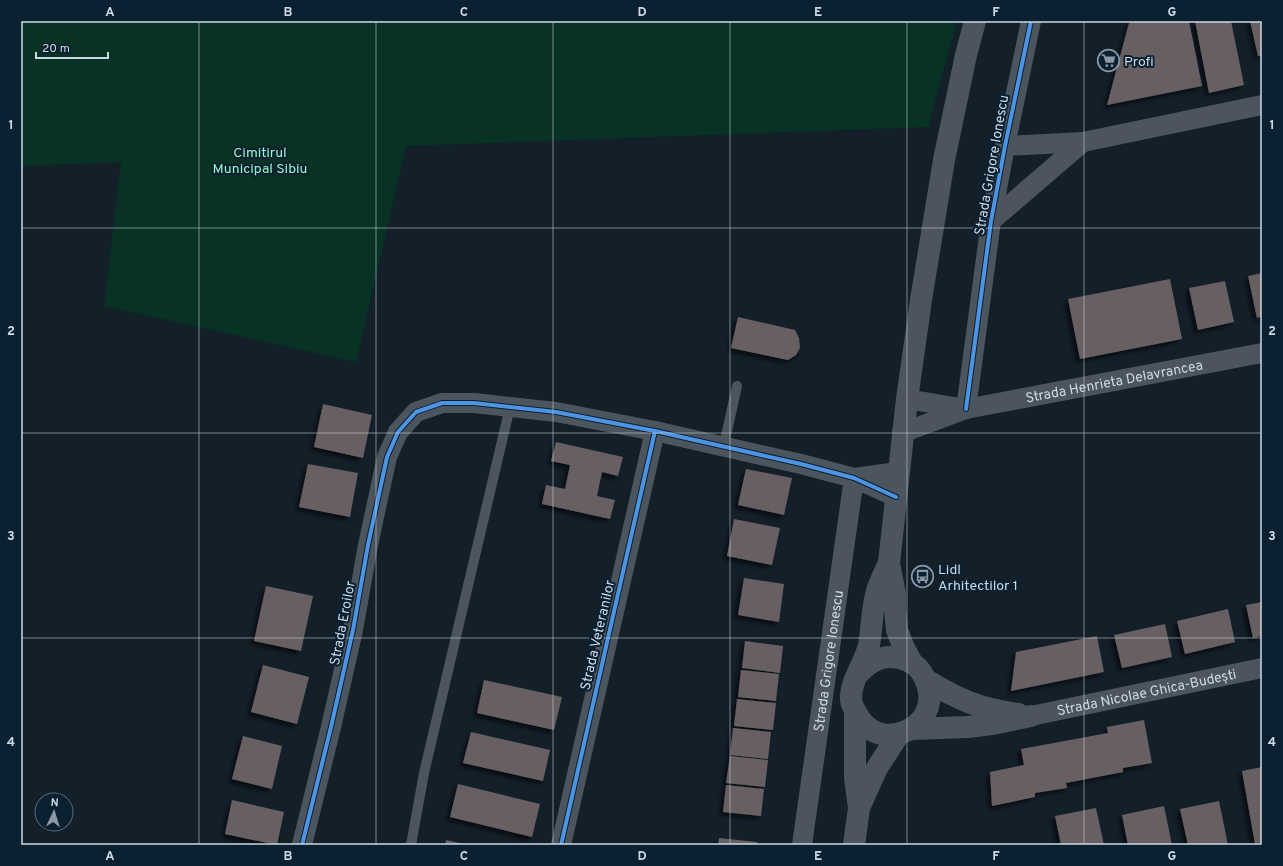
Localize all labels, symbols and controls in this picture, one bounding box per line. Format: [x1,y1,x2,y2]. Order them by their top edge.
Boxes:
text: A [105,5,115,21]
text: B [284,5,293,21]
text: C [460,5,468,21]
text: D [637,5,647,21]
text: E [814,5,822,21]
text: F [992,5,1000,21]
text: G [1168,5,1177,21]
scale bar [36,34,108,60]
text: 20 m [42,41,70,57]
supermarket icon: Profi [1096,48,1122,74]
place label: Profi [1124,54,1154,71]
street label: Strada Grigore Ionescu [972,94,1013,237]
text: 1 [8,118,14,134]
text: 1 [1269,118,1275,134]
park label: Cimitirul Municipal Sibiu [213,145,307,178]
text: 2 [7,324,15,340]
text: 2 [1268,324,1276,340]
street label: Strada Henrieta Delavrancea [1024,357,1204,408]
text: 3 [7,529,15,545]
text: 3 [1268,529,1276,545]
place label: Lidl Arhitectilor 1 [938,562,1018,595]
bus stop icon: Lidl Arhitectilor 1 [909,564,935,590]
street label: Strada Veteranilor [578,578,620,692]
street label: Strada Eroilor [327,579,360,667]
street label: Strada Grigore Ionescu [811,589,848,733]
street label: Strada Nicolae Ghica-Budești [1056,667,1238,720]
text: 4 [7,735,15,751]
text: 4 [1268,735,1276,751]
north arrow [34,792,74,832]
text: N [50,796,59,810]
text: A [105,849,115,865]
text: B [284,849,293,865]
text: C [460,849,468,865]
text: D [637,849,647,865]
text: E [814,849,822,865]
text: F [992,849,1000,865]
text: G [1168,849,1177,865]

